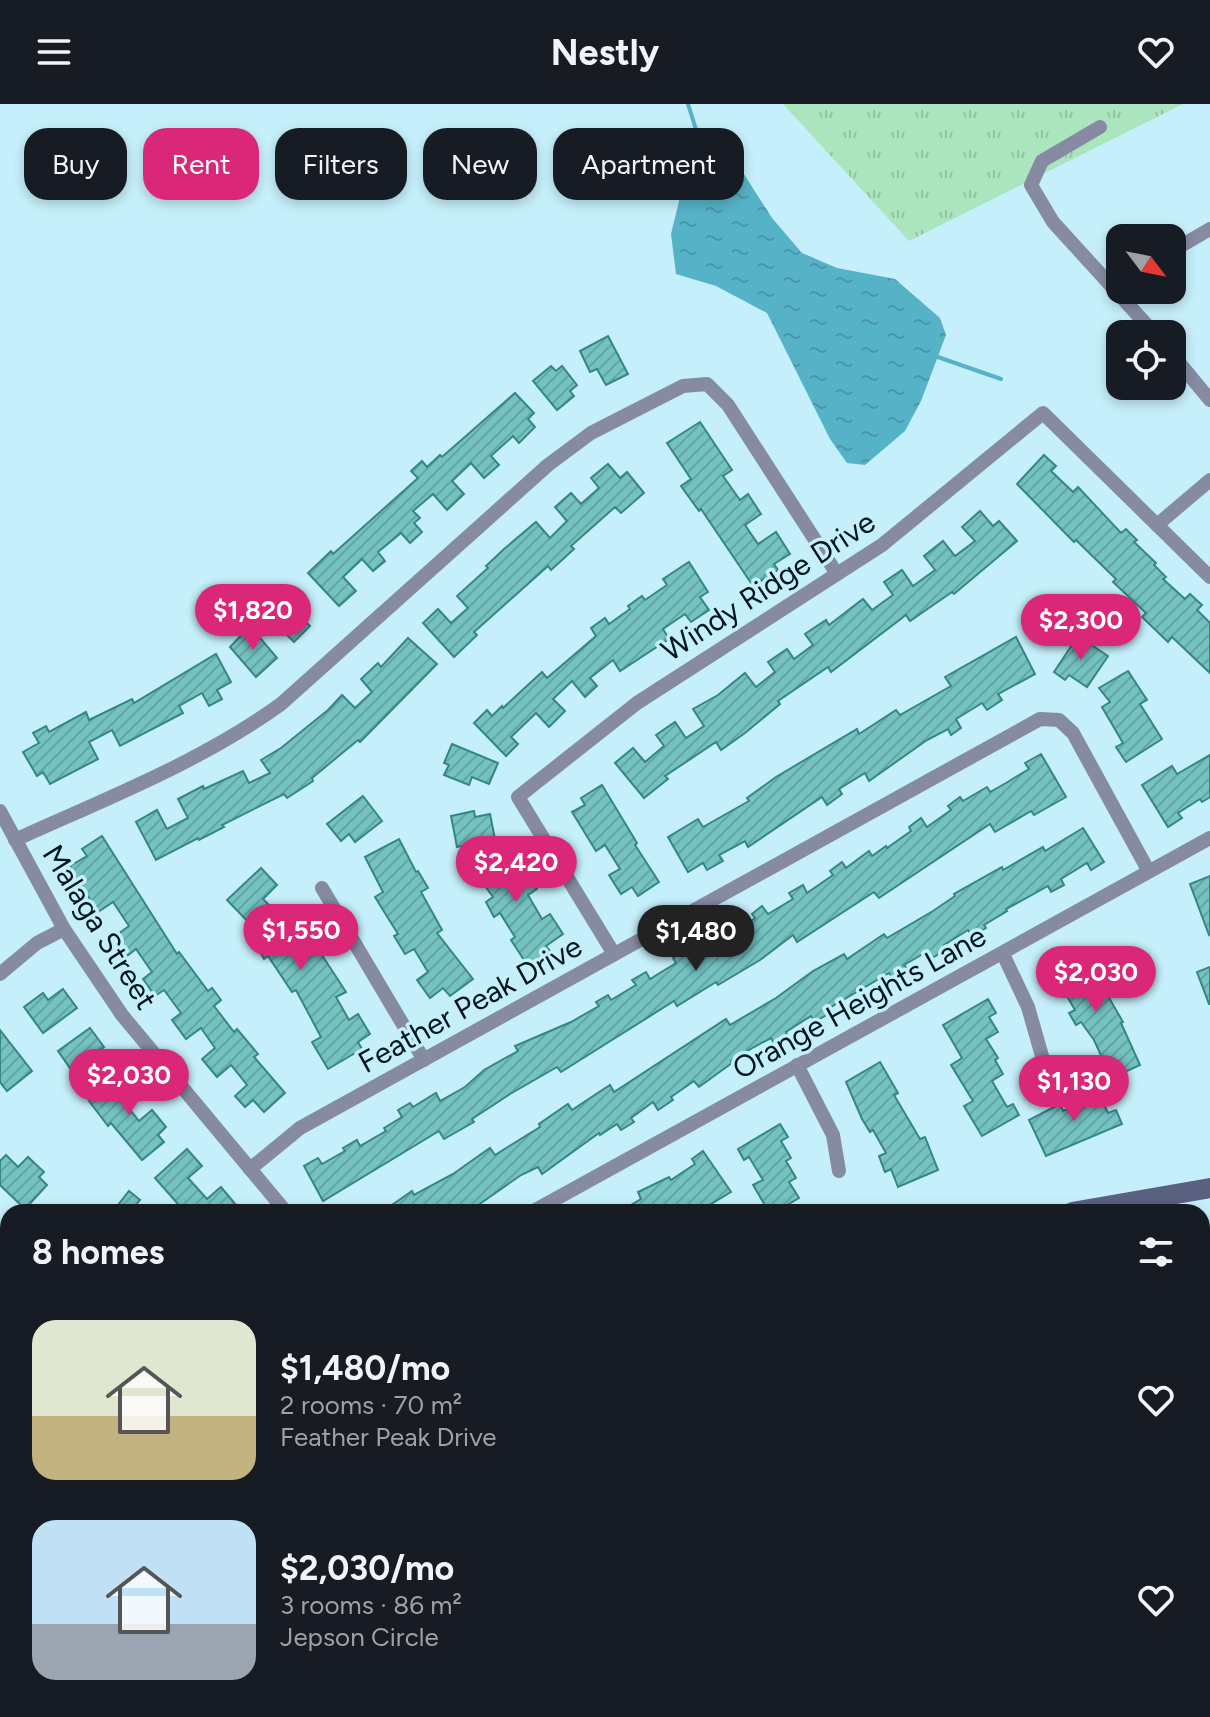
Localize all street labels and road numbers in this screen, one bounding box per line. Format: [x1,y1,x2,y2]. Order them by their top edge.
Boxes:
street label: Windy Ridge Drive [654,503,882,669]
street label: Malaga Street [35,838,165,1016]
street label: Orange Heights Lane [726,917,992,1087]
street label: Feather Peak Drive [352,927,588,1081]

